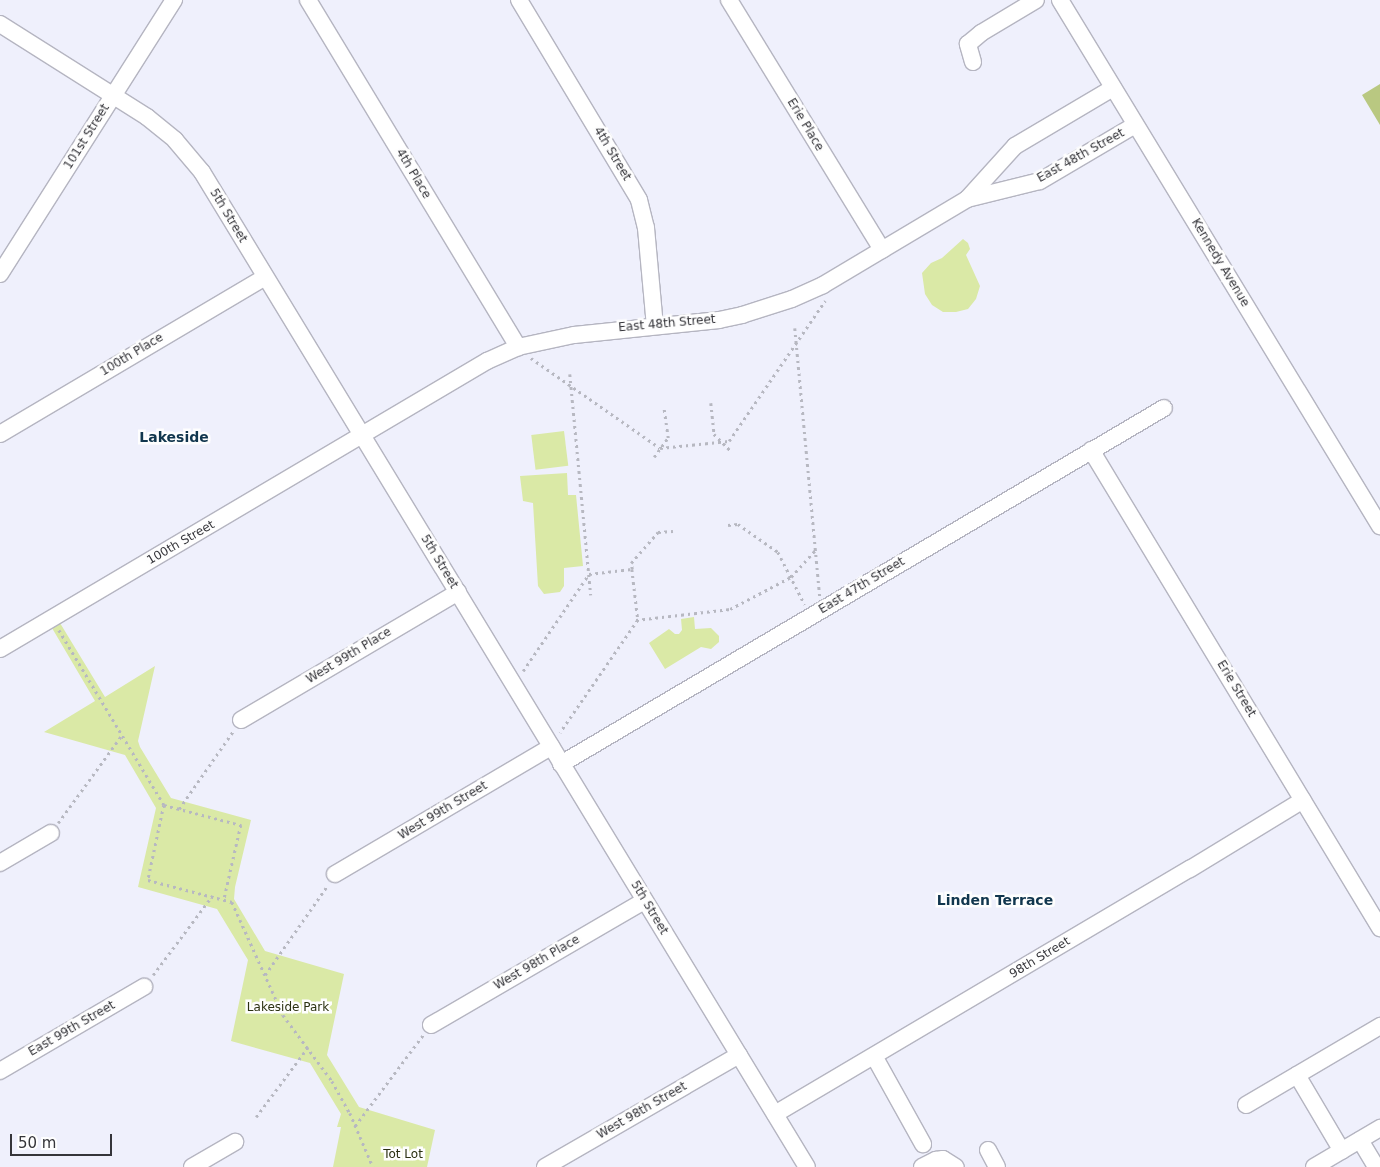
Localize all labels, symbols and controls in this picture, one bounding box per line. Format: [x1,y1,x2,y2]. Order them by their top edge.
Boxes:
street label: Erie Place [784,96,826,154]
street label: 101st Street [61,102,113,172]
street label: 4th Street [590,124,634,184]
street label: East 48th Street [1035,126,1127,186]
street label: 4th Place [392,146,434,202]
street label: 5th Street [206,186,250,246]
street label: Kennedy Avenue [1188,216,1252,310]
street label: East 48th Street [618,313,716,335]
street label: 100th Place [98,331,166,379]
district label: Lakeside [139,429,209,445]
street label: 100th Street [145,518,217,568]
street label: 5th Street [417,532,461,592]
street label: East 47th Street [816,555,908,617]
street label: West 99th Place [304,625,394,687]
street label: Erie Street [1213,658,1259,720]
street label: West 99th Street [396,779,490,843]
street label: 5th Street [627,878,671,938]
district label: Linden Terrace [937,892,1053,908]
street label: West 98th Place [492,933,582,993]
street label: 98th Street [1007,934,1073,982]
street label: East 99th Street [26,998,118,1060]
park label: Lakeside Park [247,1001,329,1015]
street label: West 98th Street [595,1079,689,1143]
scale bar [12,1124,115,1156]
text: 50 m [18,1134,56,1152]
park label: Tot Lot [383,1148,423,1162]

